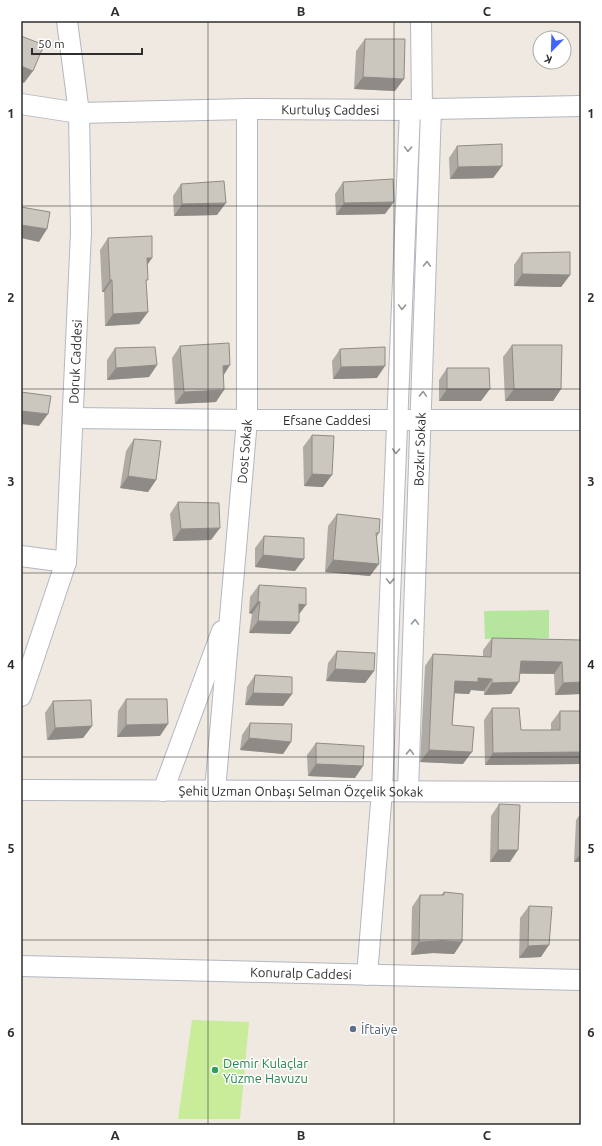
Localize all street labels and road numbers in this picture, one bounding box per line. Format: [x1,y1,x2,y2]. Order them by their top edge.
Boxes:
street label: Kurtuluş Caddesi [281,102,379,117]
street label: Doruk Caddesi [66,319,84,404]
street label: Bozkır Sokak [411,412,428,486]
street label: Efsane Caddesi [283,413,371,427]
street label: Dost Sokak [235,418,254,484]
street label: Şehit Uzman Onbaşı Selman Özçelik Sokak [179,783,424,798]
street label: Konuralp Caddesi [250,965,352,981]

